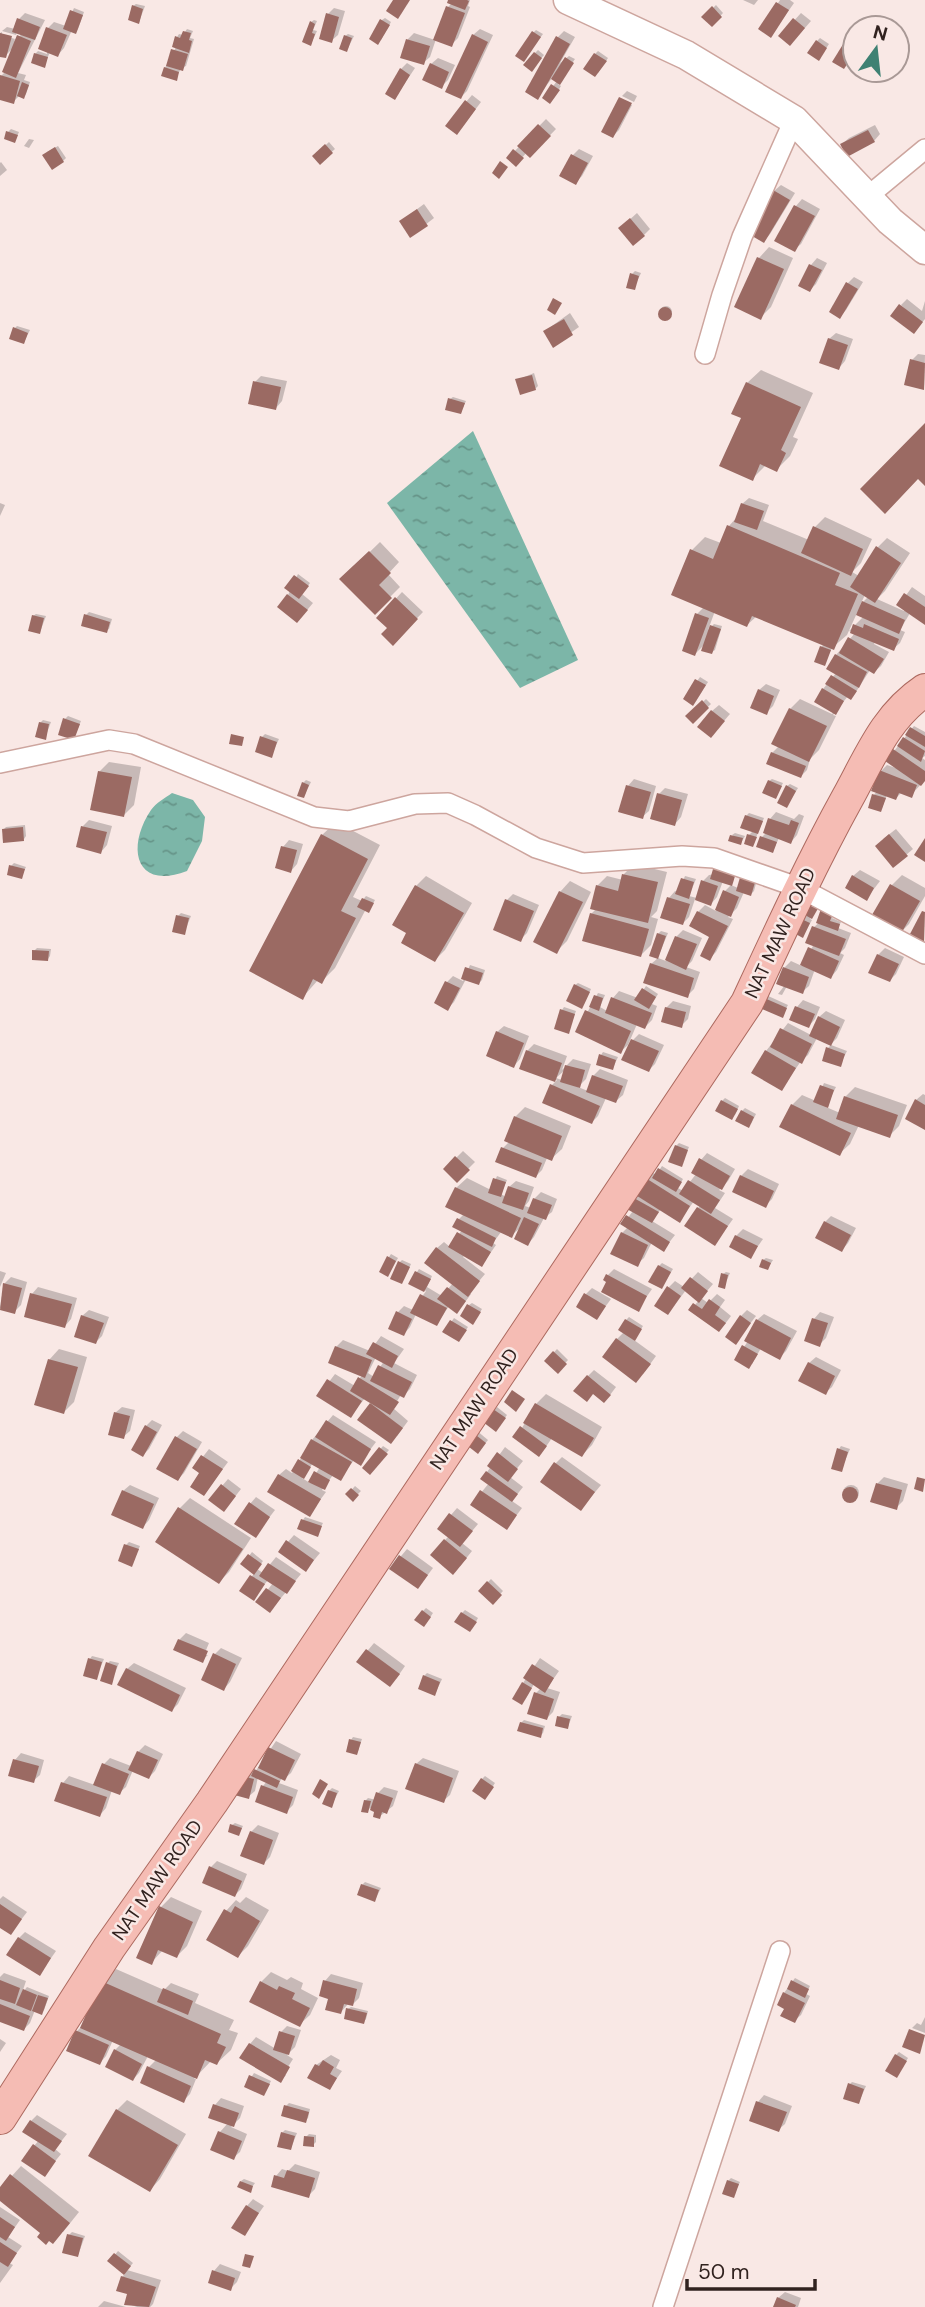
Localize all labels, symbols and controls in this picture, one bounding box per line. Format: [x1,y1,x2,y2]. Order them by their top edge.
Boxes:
north arrow [841,14,911,84]
text: N [870,19,890,47]
street label: NAT MAW ROAD [739,864,821,1002]
street label: NAT MAW ROAD [424,1343,524,1475]
street label: NAT MAW ROAD [106,1815,208,1945]
scale bar [687,2248,815,2292]
text: 50 m [698,2258,749,2286]

